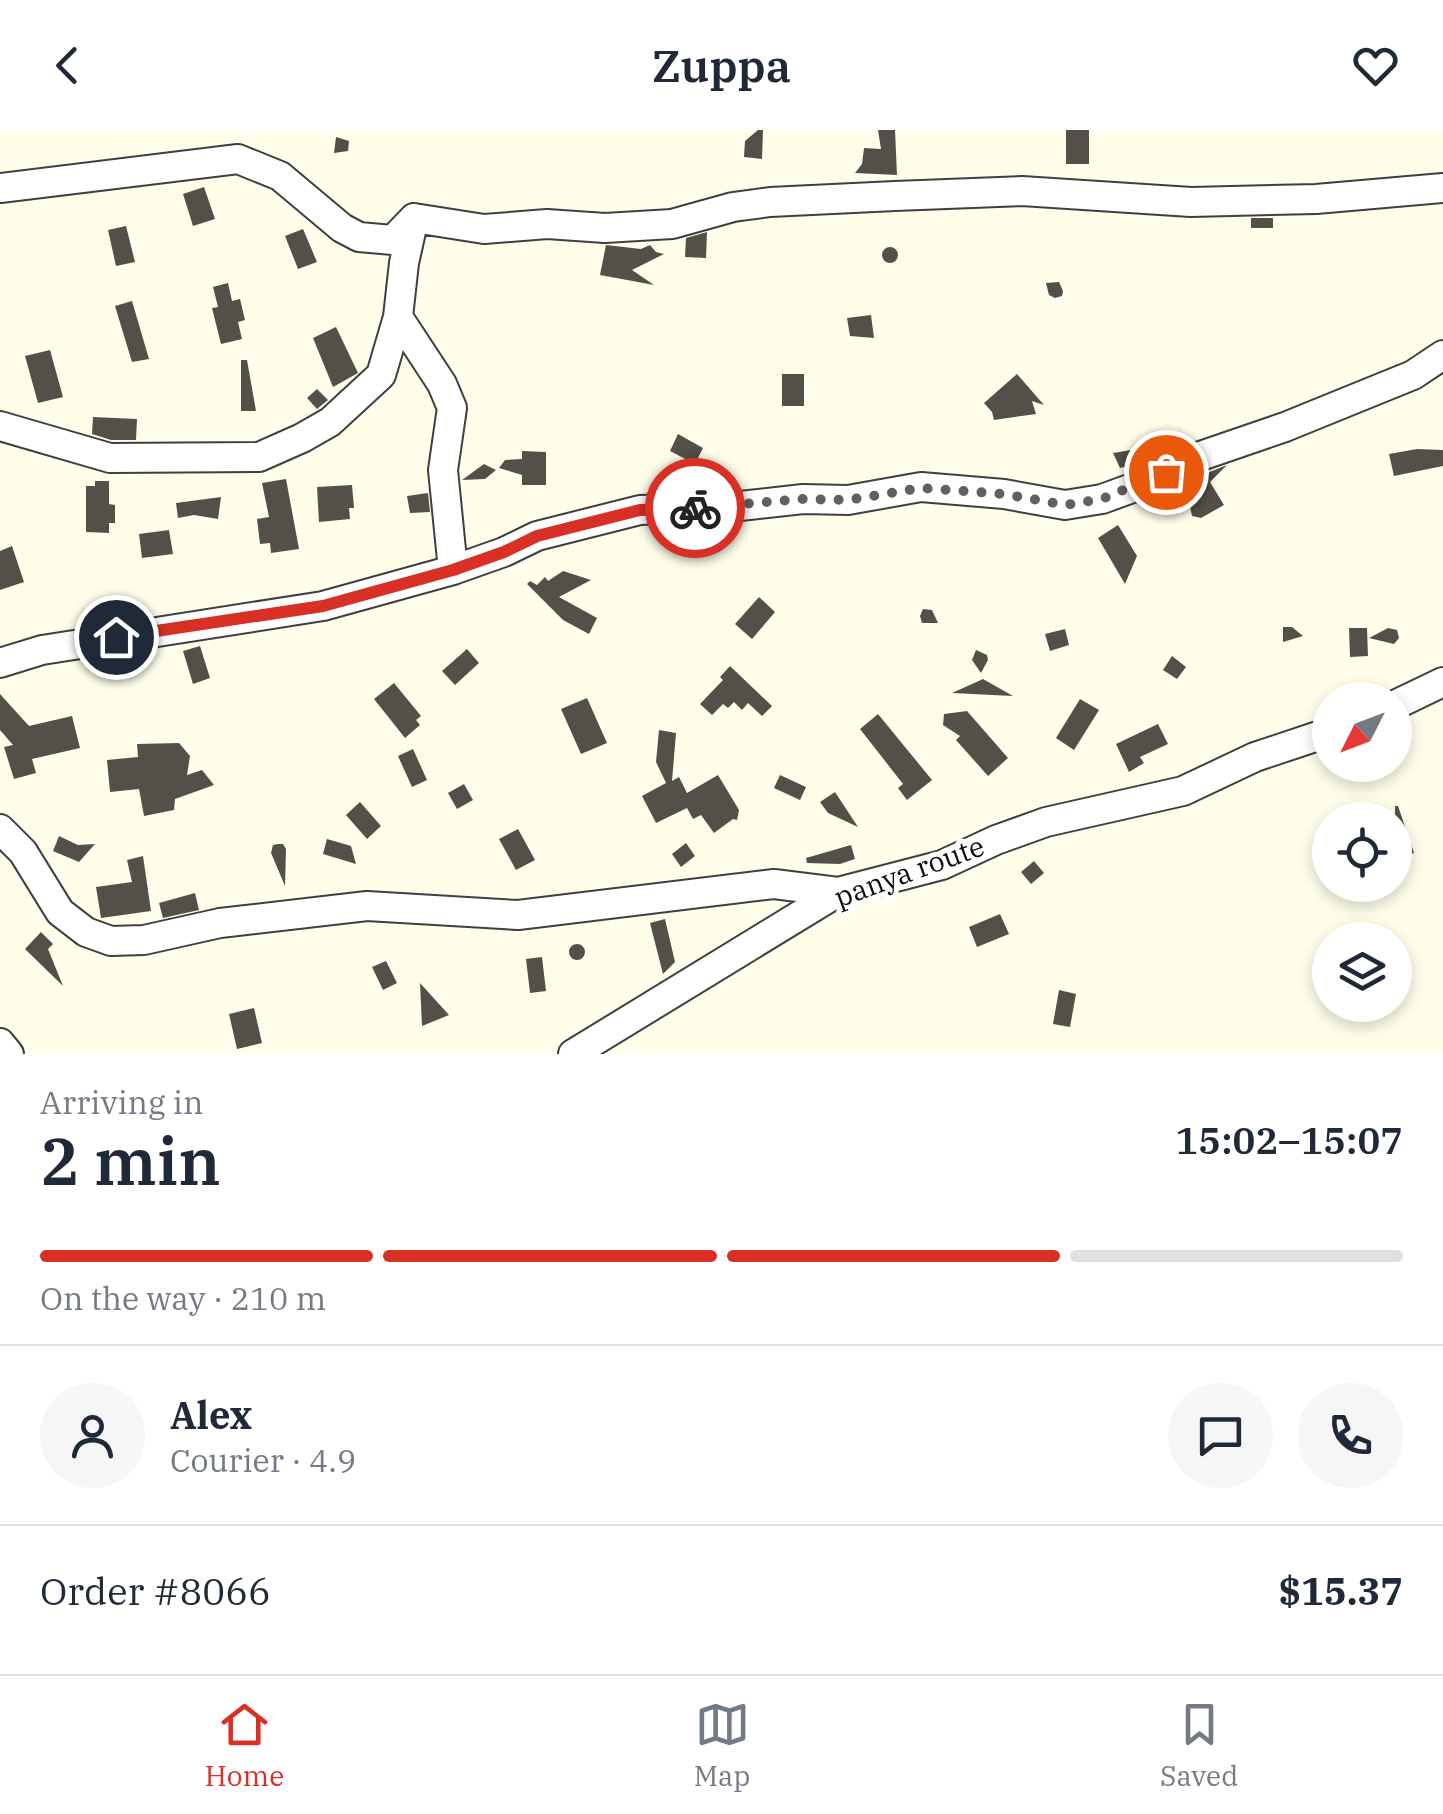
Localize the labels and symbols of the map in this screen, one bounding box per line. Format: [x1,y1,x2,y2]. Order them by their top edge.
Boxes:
pin [1124,430,1209,515]
courier [645,458,745,558]
pin [74,595,159,680]
north arrow [1312,682,1412,782]
street label: panya route [829,827,989,915]

